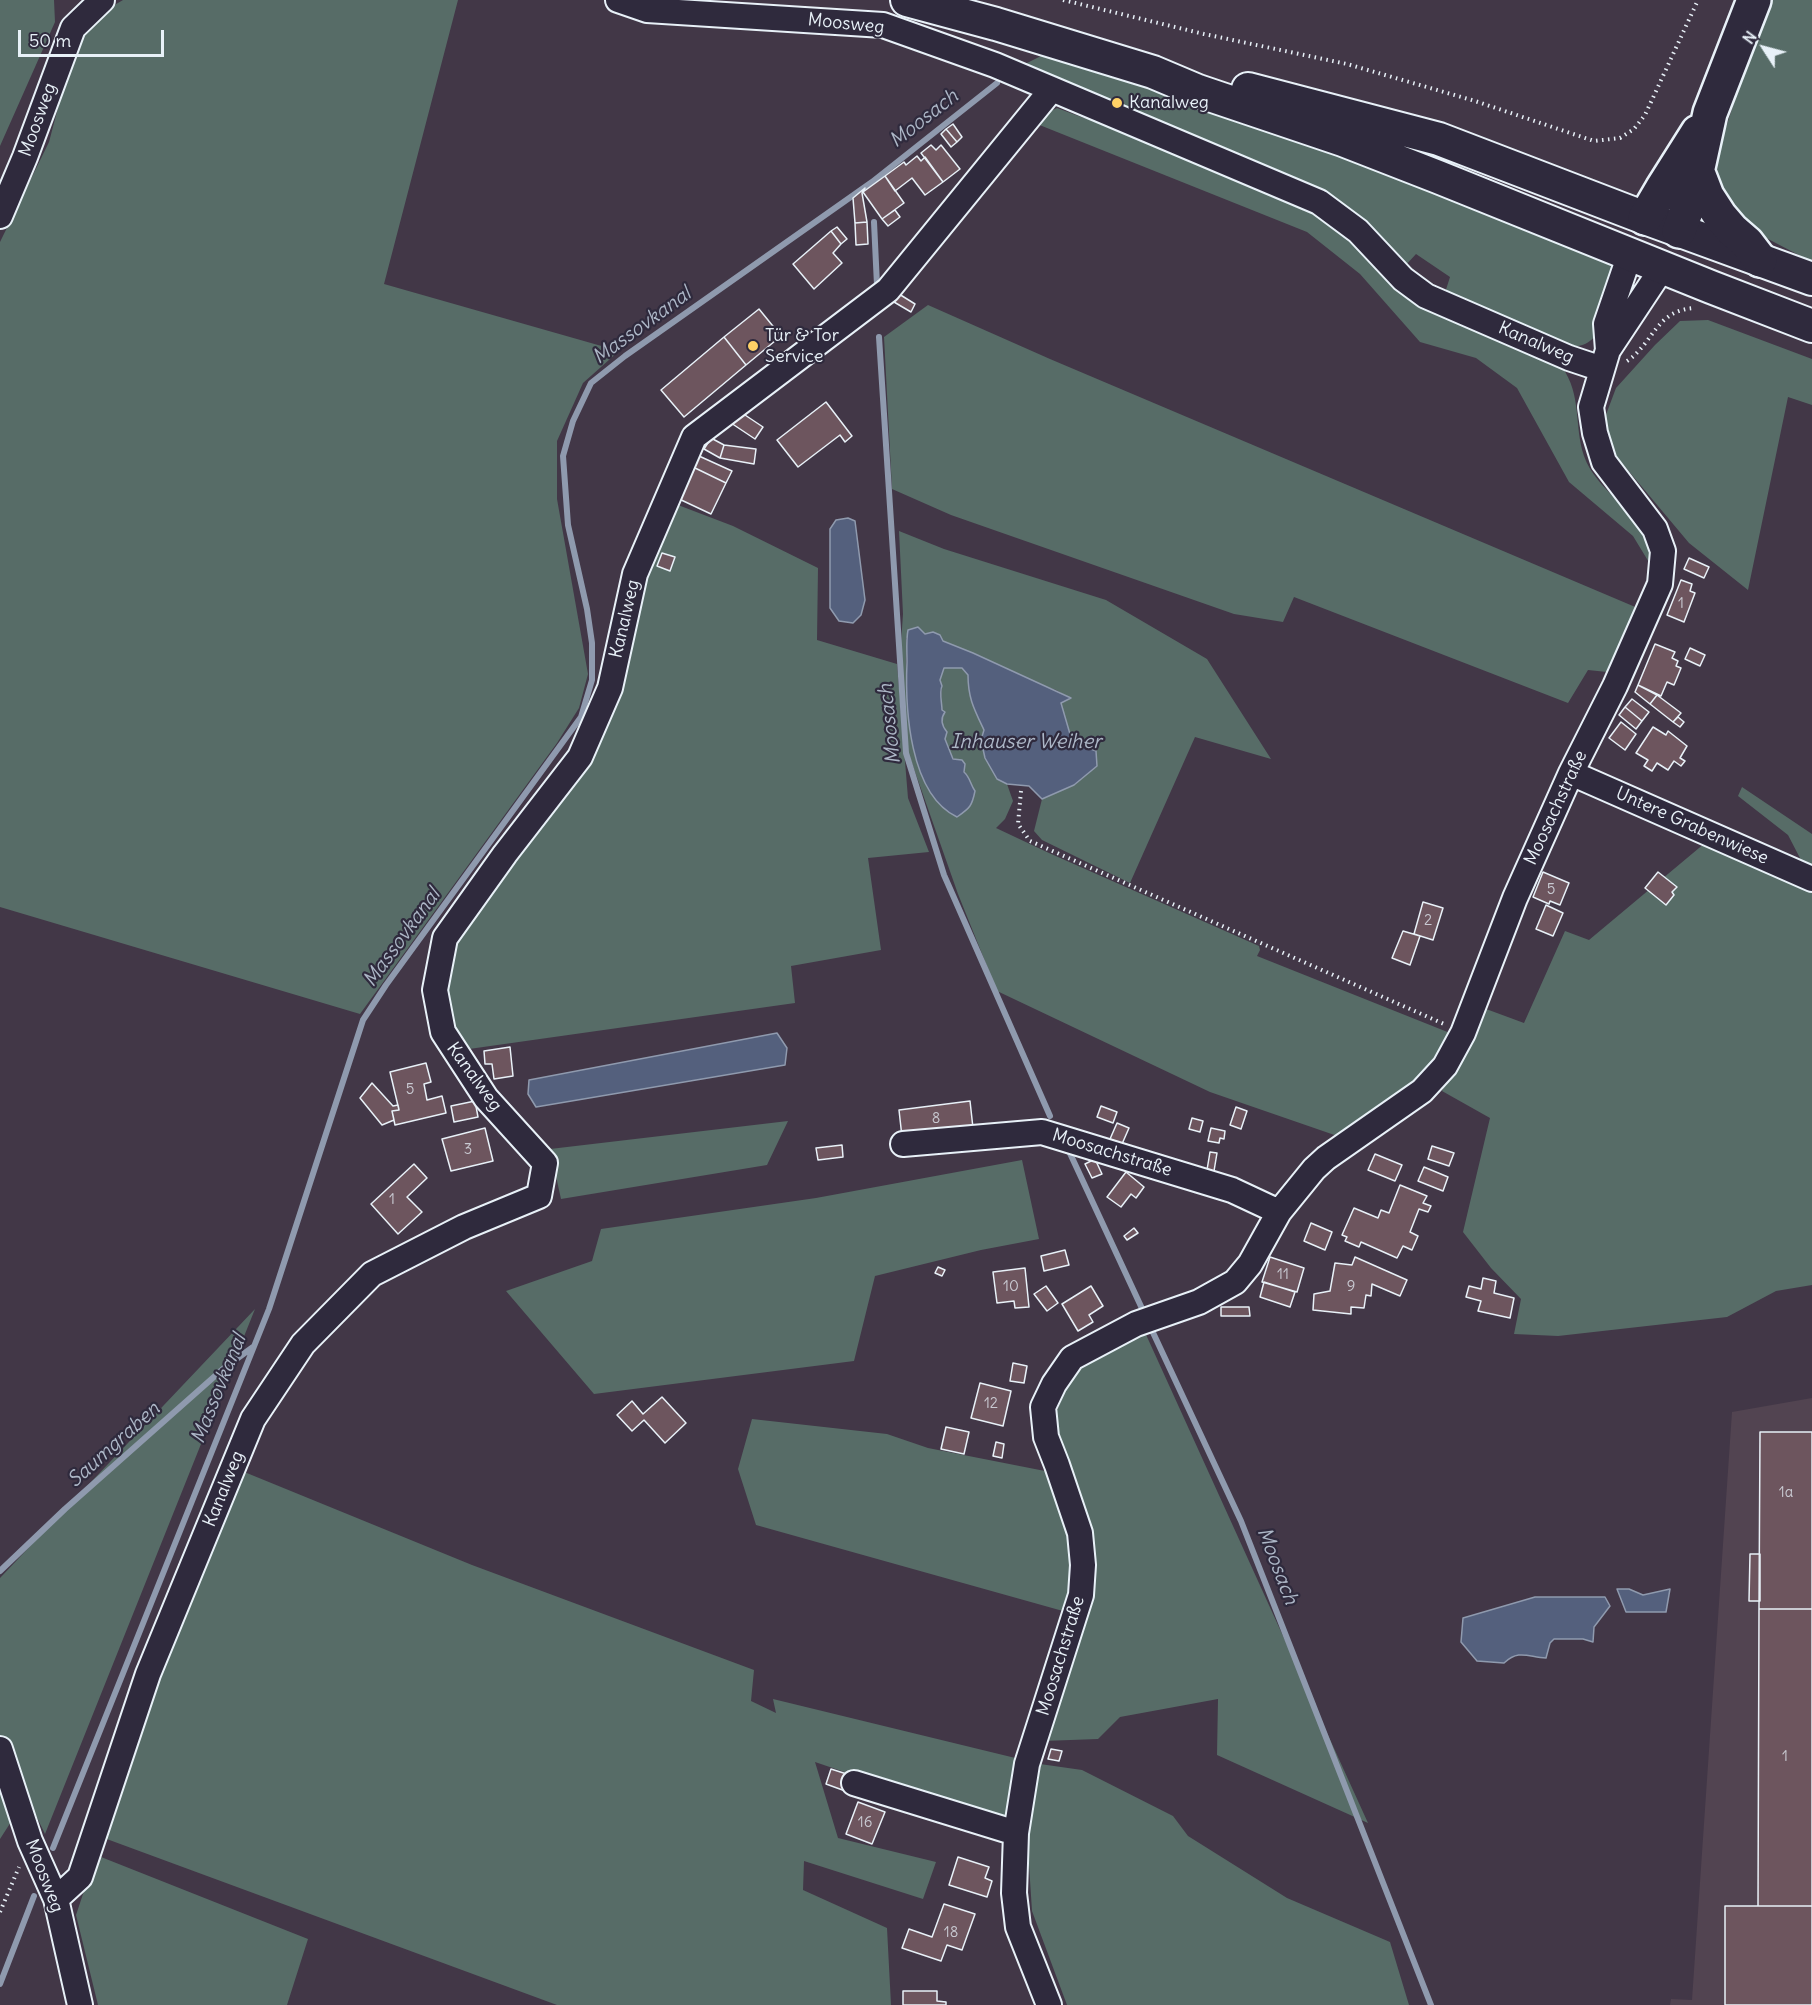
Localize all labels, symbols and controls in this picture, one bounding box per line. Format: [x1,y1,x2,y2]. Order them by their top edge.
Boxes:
street label: Moosweg [807,9,885,39]
scale bar [21,18,166,56]
north arrow [1734,18,1794,78]
text: N [1738,27,1761,48]
text: 50 m [29,29,71,52]
street label: Moosweg [15,80,61,160]
water label: Moosach [885,85,963,153]
place label: Kanalweg [1129,92,1209,114]
marker: Kanalweg [1110,96,1124,110]
water label: Massovkanal [588,282,696,370]
street label: Kanalweg [1495,317,1577,369]
place label: Tür & Tor Service [765,325,839,368]
marker: Tür & Tor Service [746,339,760,353]
street label: Kanalweg [605,578,645,660]
house number: 1 [1678,595,1684,613]
water label: Moosach [874,683,906,765]
water label: Inhauser Weiher [951,730,1101,754]
street label: Moosachstraße [1520,747,1592,869]
street label: Untere Grabenwiese [1612,783,1772,869]
house number: 5 [1547,881,1555,899]
water label: Massovkanal [358,884,446,992]
house number: 2 [1424,912,1432,930]
street label: Kanalweg [442,1038,506,1116]
house number: 5 [406,1081,414,1099]
house number: 8 [932,1110,940,1128]
street label: Moosachstraße [1050,1125,1174,1181]
house number: 3 [464,1141,472,1159]
house number: 1 [389,1191,395,1209]
house number: 11 [1277,1266,1289,1284]
house number: 10 [1003,1278,1019,1296]
house number: 9 [1347,1278,1355,1296]
water label: Massovkanal [186,1331,252,1447]
house number: 12 [984,1395,998,1413]
water label: Saumgraben [63,1397,165,1493]
street label: Kanalweg [199,1448,249,1530]
house number: 1a [1779,1484,1793,1502]
water label: Moosach [1251,1524,1303,1608]
street label: Moosachstraße [1033,1594,1089,1718]
house number: 1 [1782,1748,1788,1766]
house number: 16 [858,1814,872,1832]
street label: Moosweg [20,1836,68,1916]
house number: 18 [944,1924,958,1942]

